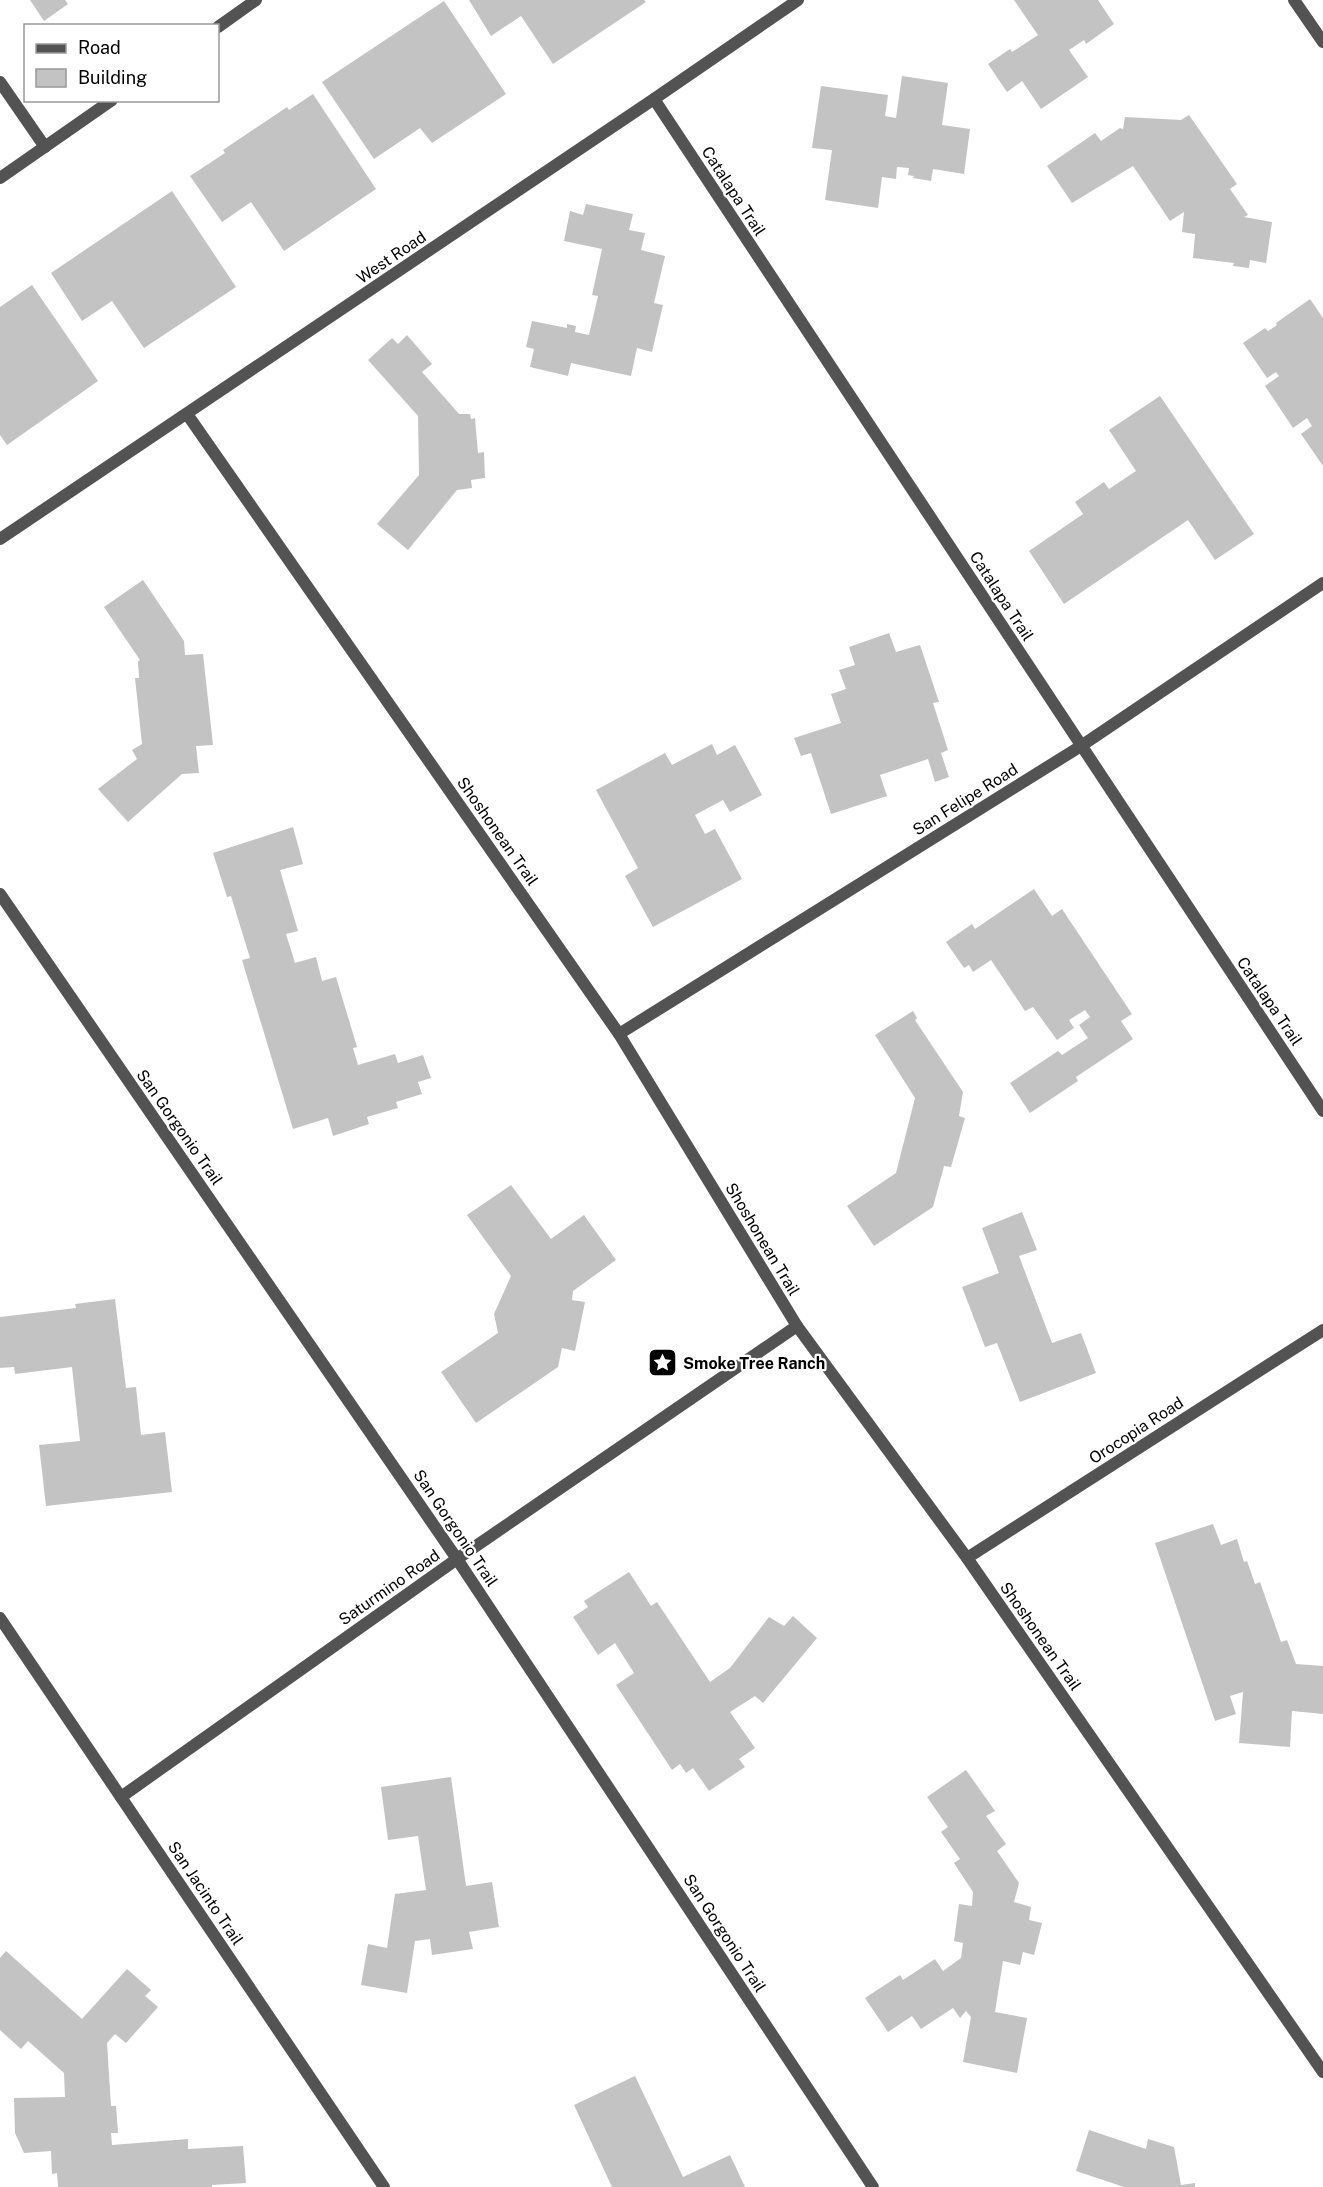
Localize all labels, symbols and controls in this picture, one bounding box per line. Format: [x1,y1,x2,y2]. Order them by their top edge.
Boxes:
legend [24,24,219,102]
text: Road [78,37,121,58]
text: Building [78,67,147,88]
street label: Catalapa Trail [698,143,770,240]
street label: West Road [353,227,430,288]
street label: Catalapa Trail [966,548,1038,645]
street label: San Felipe Road [909,760,1021,839]
street label: Shoshonean Trail [453,773,542,889]
street label: Catalapa Trail [1233,953,1306,1049]
street label: San Gorgonio Trail [133,1066,227,1189]
street label: Shoshonean Trail [721,1179,804,1299]
place icon: Smoke Tree Ranch [646,1347,678,1379]
place label: Smoke Tree Ranch [683,1354,825,1373]
street label: Orocopia Road [1086,1393,1187,1468]
street label: San Gorgonio Trail [409,1466,502,1590]
street label: Saturmino Road [335,1546,443,1629]
street label: Shoshonean Trail [996,1578,1085,1694]
street label: San Jacinto Trail [164,1838,247,1949]
street label: San Gorgonio Trail [679,1871,770,1996]

